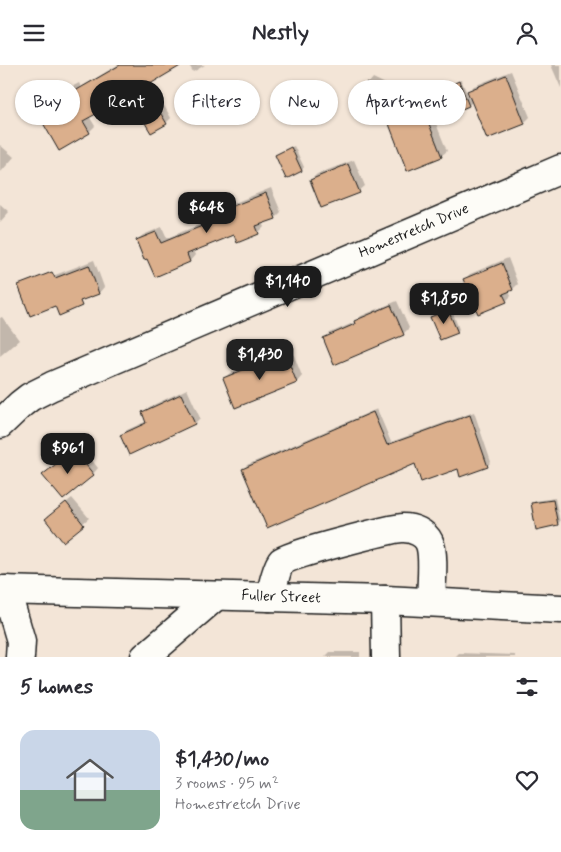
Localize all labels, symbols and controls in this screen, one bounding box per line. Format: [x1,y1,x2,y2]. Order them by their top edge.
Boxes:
icon: menu [20,19,48,47]
text: Nestly [252,19,309,47]
icon: person [513,19,541,47]
chip: Buy [15,80,80,125]
chip: Rent [90,80,164,125]
chip: Filters [174,80,260,125]
chip: New [270,80,338,125]
chip: Apartment [348,80,466,125]
pin: $648 [177,191,237,234]
text: $648 [189,197,225,218]
street label: Homestretch Drive [356,199,472,263]
pin: $1,140 [247,265,329,308]
text: $1,140 [265,271,311,292]
pin: $1,850 [403,283,485,325]
text: $1,850 [421,288,467,309]
pin: $1,430 [219,339,301,381]
text: $1,430 [237,344,283,365]
pin: $961 [38,433,98,475]
text: $961 [52,438,84,459]
street label: Fuller Street [241,586,321,608]
text: 5 homes [20,673,93,701]
icon: filters [513,673,541,701]
text: $1,430/mo [175,745,269,773]
icon: home [60,750,120,810]
icon: heart [513,766,541,794]
text: 3 rooms · 95 m² [175,773,279,794]
text: Homestretch Drive [175,794,301,815]

